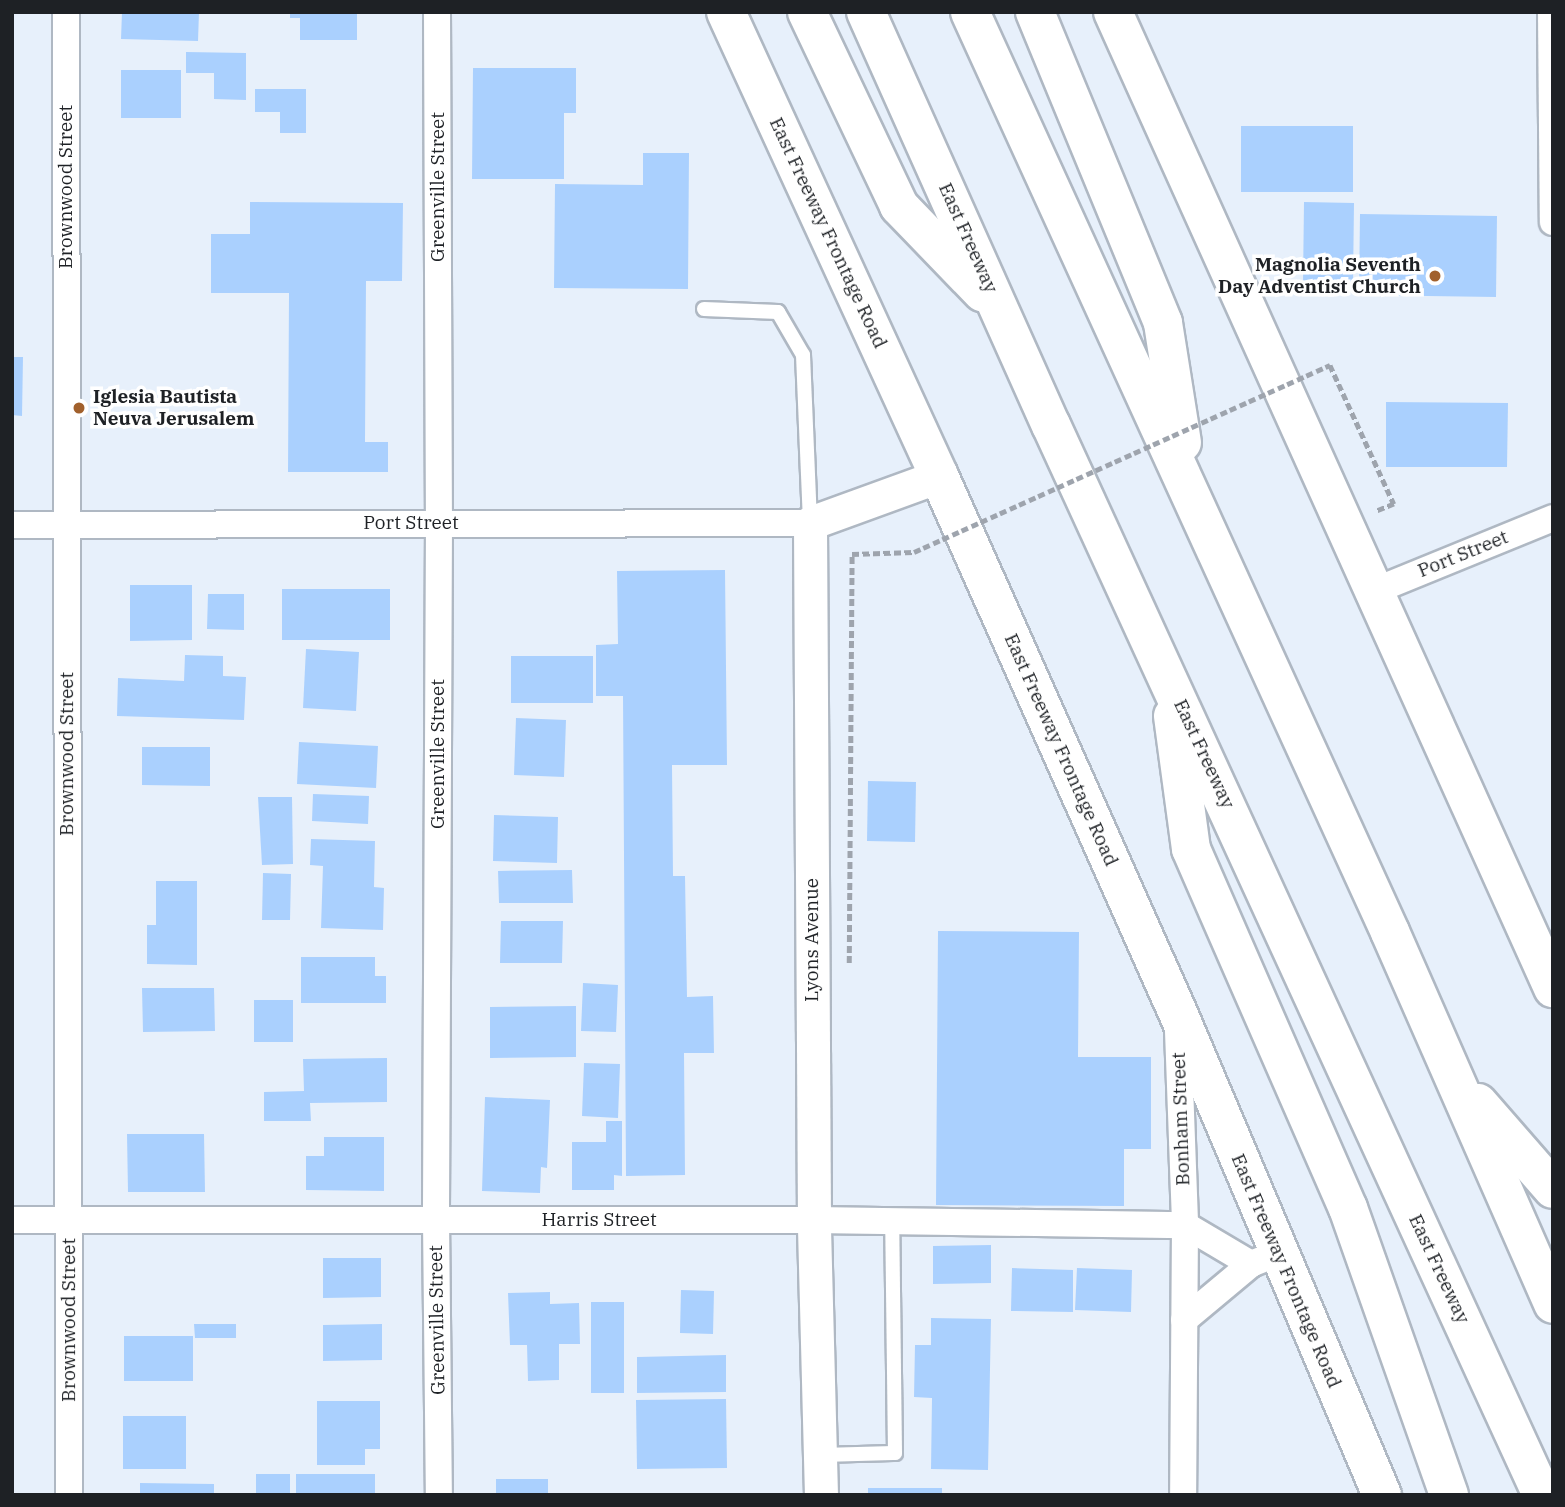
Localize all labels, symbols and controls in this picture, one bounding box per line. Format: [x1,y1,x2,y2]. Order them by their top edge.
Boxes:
street label: Brownwood Street [55,105,77,269]
street label: Greenville Street [427,112,449,262]
street label: East Freeway Frontage Road [764,114,892,352]
street label: East Freeway [934,179,1002,297]
place label: Magnolia Seventh Day Adventist Church [1218,254,1421,298]
marker: Magnolia Seventh Day Adventist Church [1427,268,1443,284]
place label: Iglesia Bautista Neuva Jerusalem [93,386,254,430]
marker: Iglesia Bautista Neuva Jerusalem [71,400,87,416]
street label: Port Street [363,512,459,534]
street label: Port Street [1415,526,1511,582]
street label: East Freeway Frontage Road [999,630,1123,870]
street label: Brownwood Street [56,672,78,836]
street label: Greenville Street [427,679,449,829]
street label: East Freeway [1169,696,1239,812]
street label: Lyons Avenue [801,878,823,1002]
street label: Bonham Street [1167,1052,1195,1186]
street label: East Freeway Frontage Road [1226,1150,1346,1392]
street label: Harris Street [541,1209,657,1231]
street label: East Freeway [1404,1211,1474,1327]
street label: Brownwood Street [58,1238,80,1402]
street label: Greenville Street [424,1245,450,1395]

